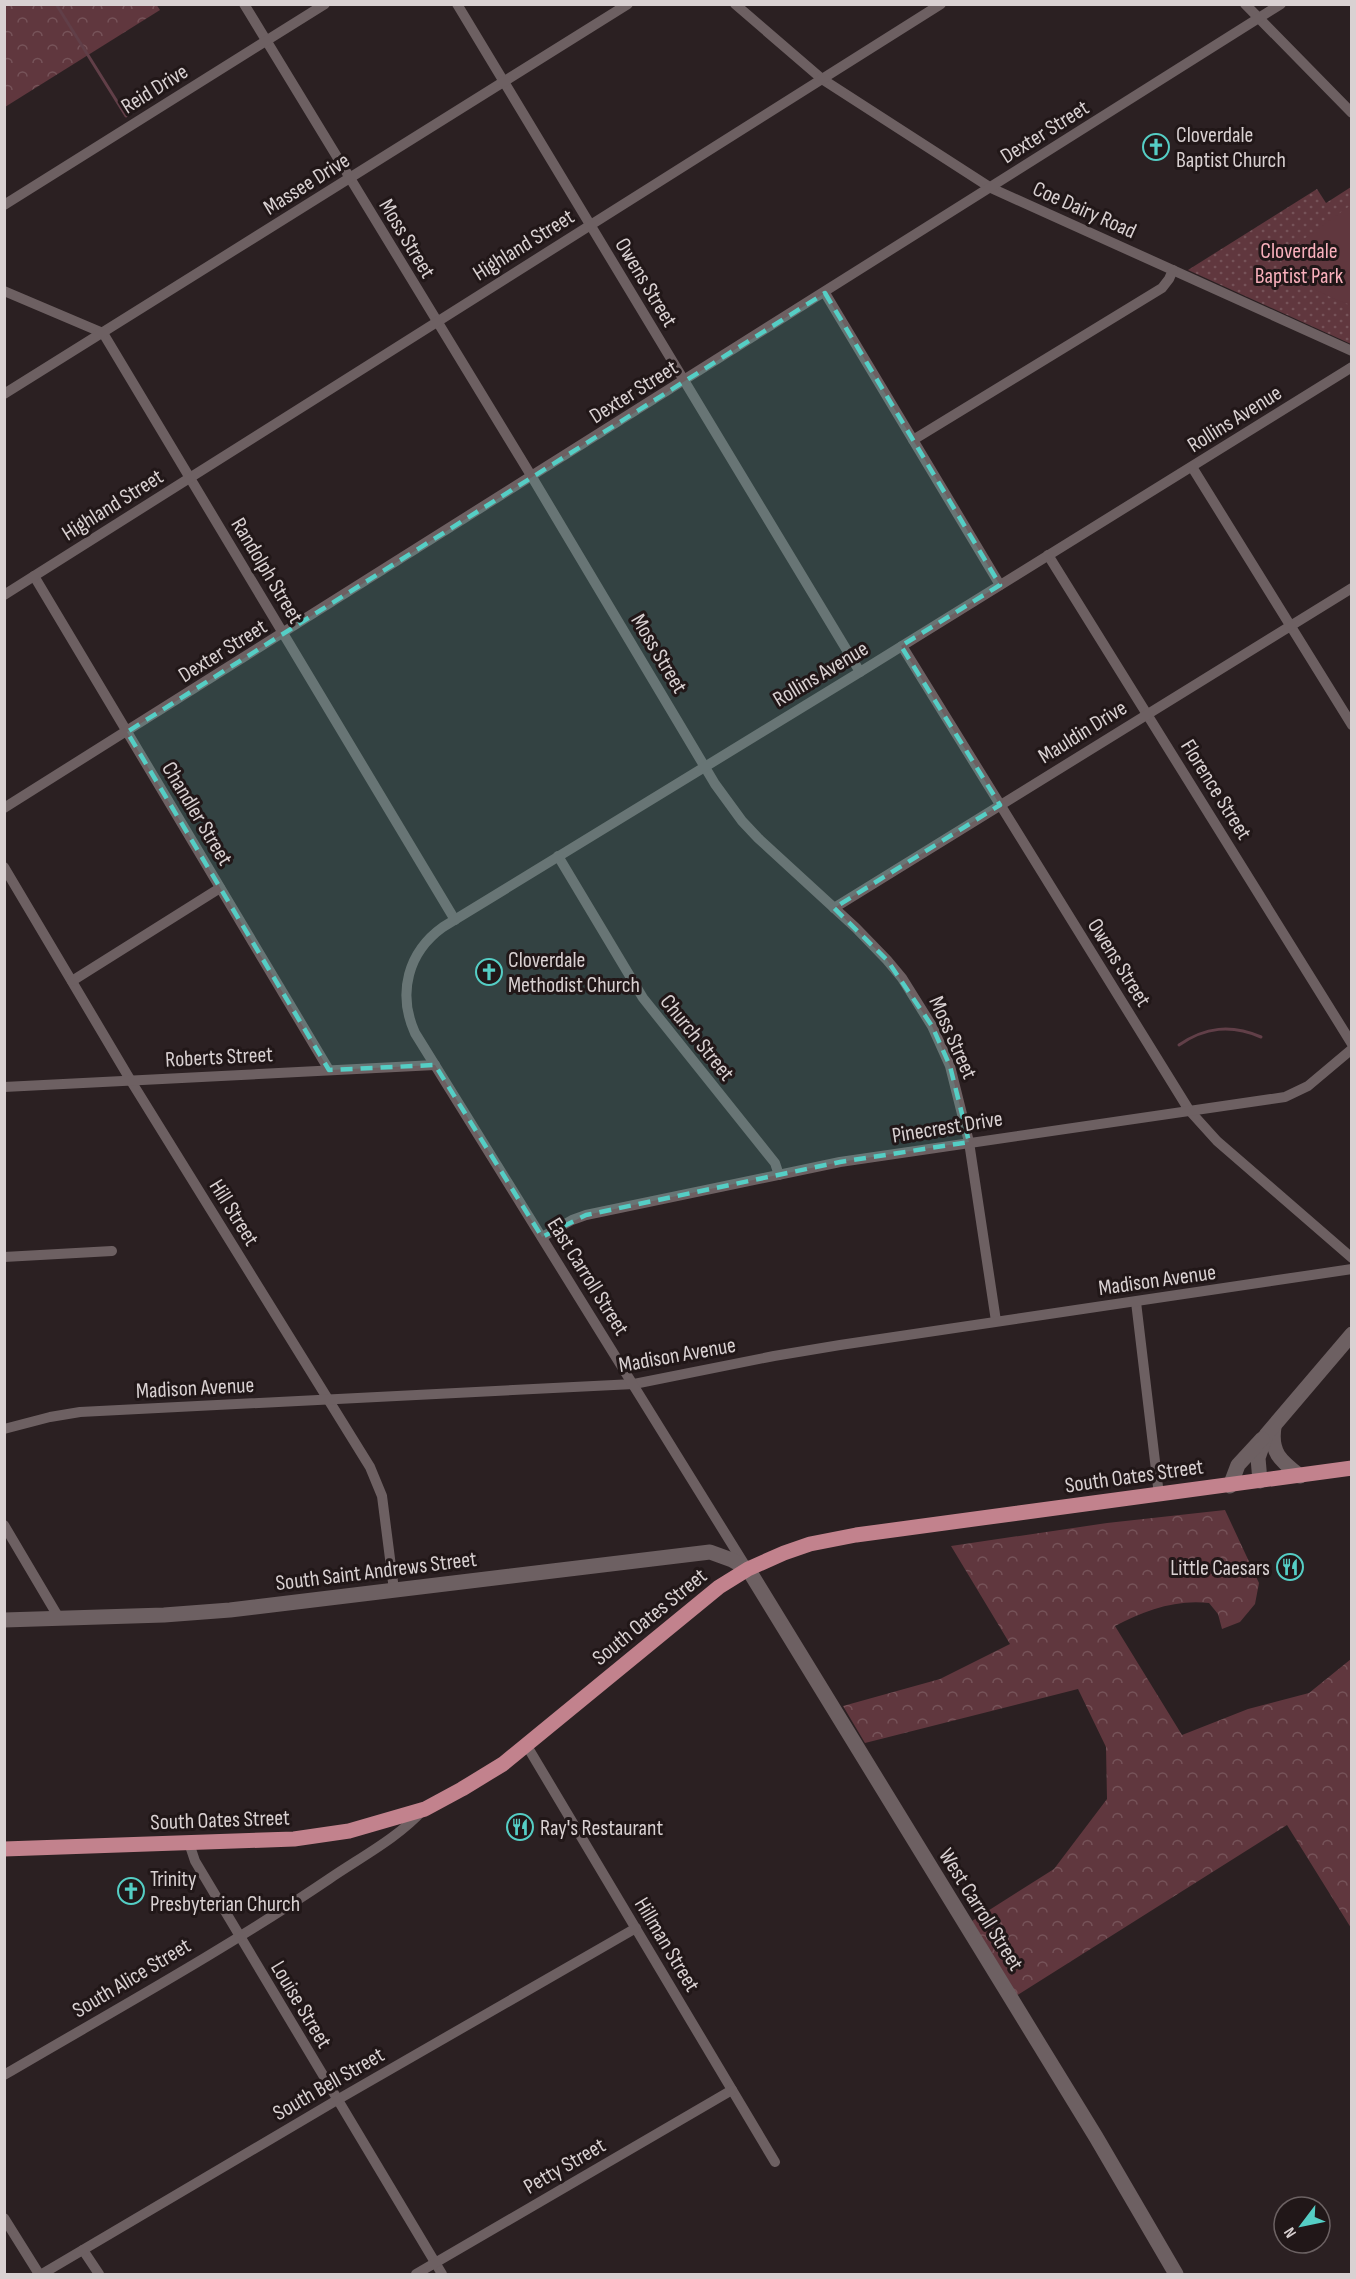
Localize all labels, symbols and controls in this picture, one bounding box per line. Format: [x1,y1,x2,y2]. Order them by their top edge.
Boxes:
street label: Reid Drive [116,58,193,120]
street label: Dexter Street [996,94,1094,170]
place label: Cloverdale Baptist Church [1176,122,1286,174]
church icon: Cloverdale Baptist Church [1141,132,1171,162]
street label: Massee Drive [259,147,355,221]
street label: Coe Dairy Road [1029,176,1140,245]
street label: Moss Street [373,194,441,284]
street label: Highland Street [468,203,580,287]
street label: Owens Street [609,233,683,332]
park label: Cloverdale Baptist Park [1255,238,1344,290]
street label: Dexter Street [585,354,683,430]
street label: Rollins Avenue [1183,380,1287,459]
street label: Highland Street [57,463,169,547]
street label: Randolph Street [225,513,309,629]
street label: Moss Street [625,609,693,699]
street label: Dexter Street [174,613,272,689]
street label: Rollins Avenue [768,635,873,713]
street label: Mauldin Drive [1033,694,1132,770]
street label: Florence Street [1174,735,1257,845]
street label: Chandler Street [155,757,238,871]
street label: Owens Street [1081,914,1157,1012]
place label: Cloverdale Methodist Church [508,947,640,999]
church icon: Cloverdale Methodist Church [474,957,504,987]
street label: Church Street [654,989,740,1087]
street label: Moss Street [922,992,983,1083]
street label: Roberts Street [164,1041,274,1074]
street label: Pinecrest Drive [890,1105,1004,1150]
street label: Hill Street [203,1175,265,1251]
street label: East Carroll Street [541,1213,635,1341]
street label: Madison Avenue [1097,1259,1218,1302]
street label: Madison Avenue [617,1332,738,1379]
street label: Madison Avenue [135,1372,255,1405]
street label: South Oates Street [1063,1453,1206,1500]
street label: South Saint Andrews Street [274,1546,479,1597]
restaurant icon: Little Caesars [1275,1552,1305,1582]
place label: Little Caesars [1170,1555,1270,1582]
street label: South Oates Street [587,1563,713,1672]
street label: South Oates Street [150,1805,291,1836]
restaurant icon: Ray's Restaurant [505,1812,535,1842]
place label: Ray's Restaurant [540,1815,663,1842]
street label: West Carroll Street [932,1844,1029,1976]
place label: Trinity Presbyterian Church [150,1866,300,1918]
church icon: Trinity Presbyterian Church [116,1876,146,1906]
street label: Hillman Street [628,1893,706,1997]
street label: South Alice Street [68,1932,196,2024]
street label: Louise Street [264,1956,337,2054]
street label: South Bell Street [268,2041,389,2127]
street label: Petty Street [519,2132,611,2200]
north arrow [1272,2195,1332,2255]
text: N [1280,2223,1301,2241]

